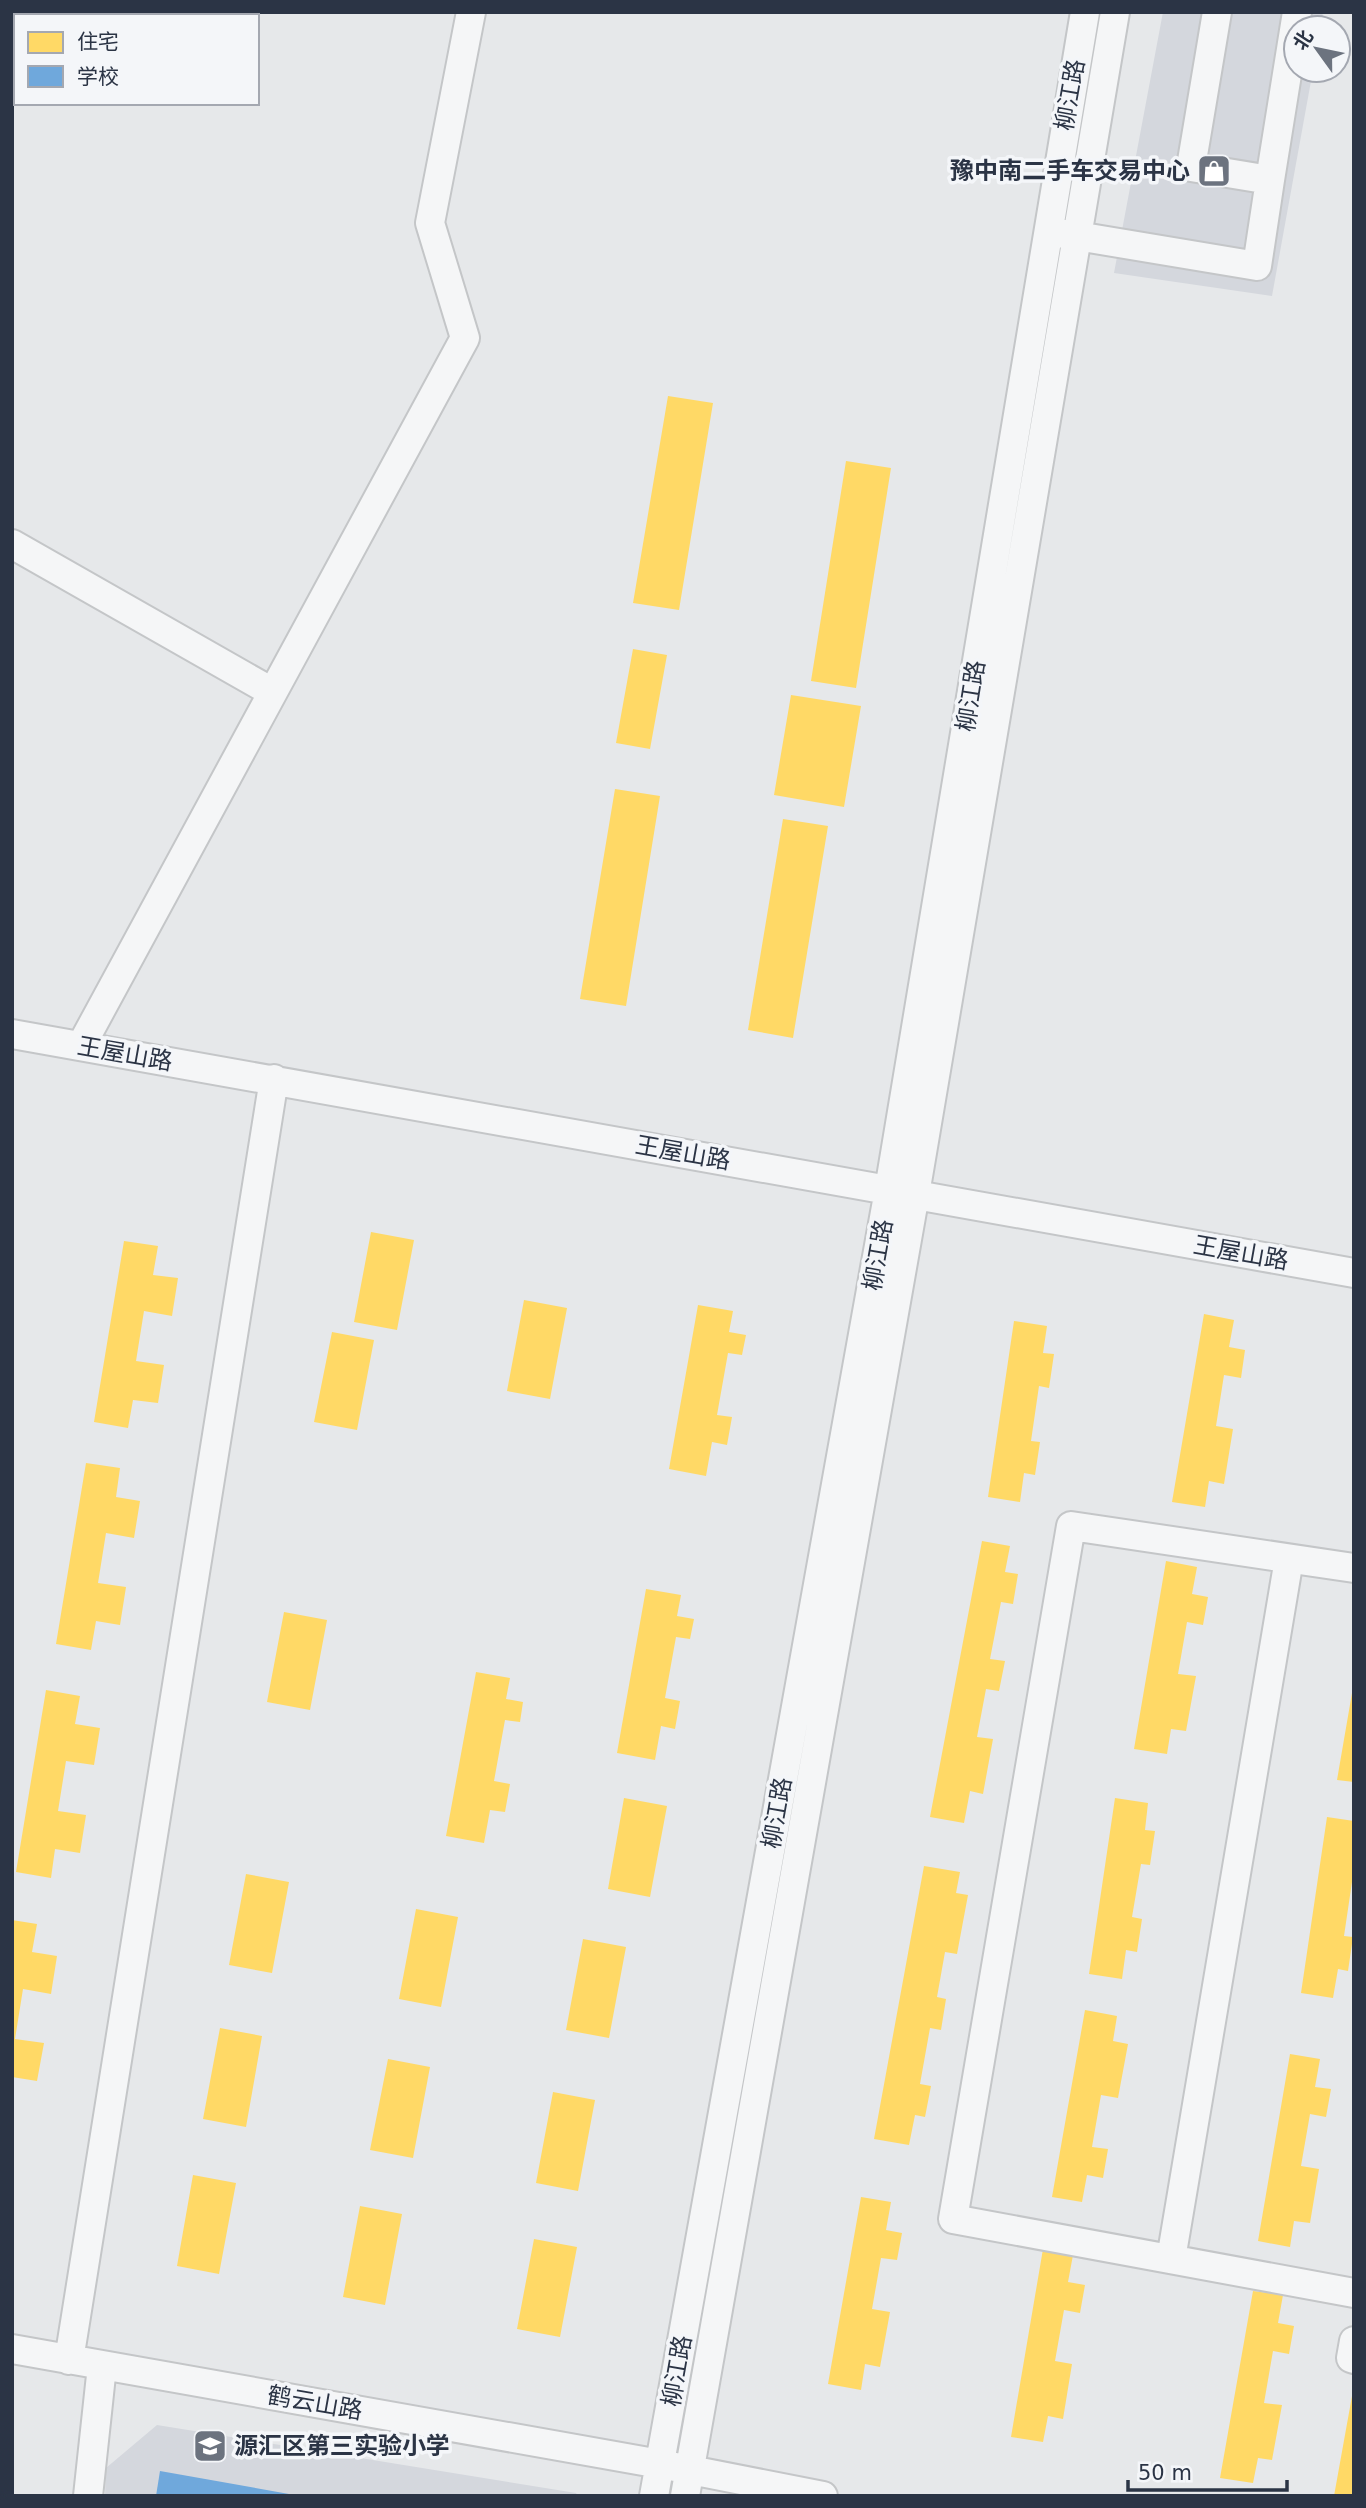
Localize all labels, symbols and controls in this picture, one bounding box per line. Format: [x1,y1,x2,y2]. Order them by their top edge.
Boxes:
legend [14,14,259,105]
north arrow [1282,14,1352,84]
text: 北 [1288,26,1317,54]
text: 住宅 [77,30,119,54]
street label: 柳江路 [1050,57,1090,133]
text: 学校 [77,65,119,89]
shop icon: 豫中南二手车交易中心 [1195,152,1233,190]
place label: 豫中南二手车交易中心 [950,157,1190,185]
street label: 柳江路 [952,658,990,734]
street label: 王屋山路 [75,1032,175,1076]
street label: 王屋山路 [633,1131,733,1175]
street label: 柳江路 [858,1217,898,1293]
street label: 王屋山路 [1191,1231,1291,1275]
street label: 柳江路 [757,1775,797,1851]
street label: 柳江路 [657,2333,697,2409]
street label: 鹤云山路 [265,2381,365,2425]
school or university icon: 源汇区第三实验小学 [191,2427,229,2465]
place label: 源汇区第三实验小学 [234,2432,450,2460]
scale bar [1128,2448,1287,2492]
text: 50 m [1138,2461,1192,2485]

